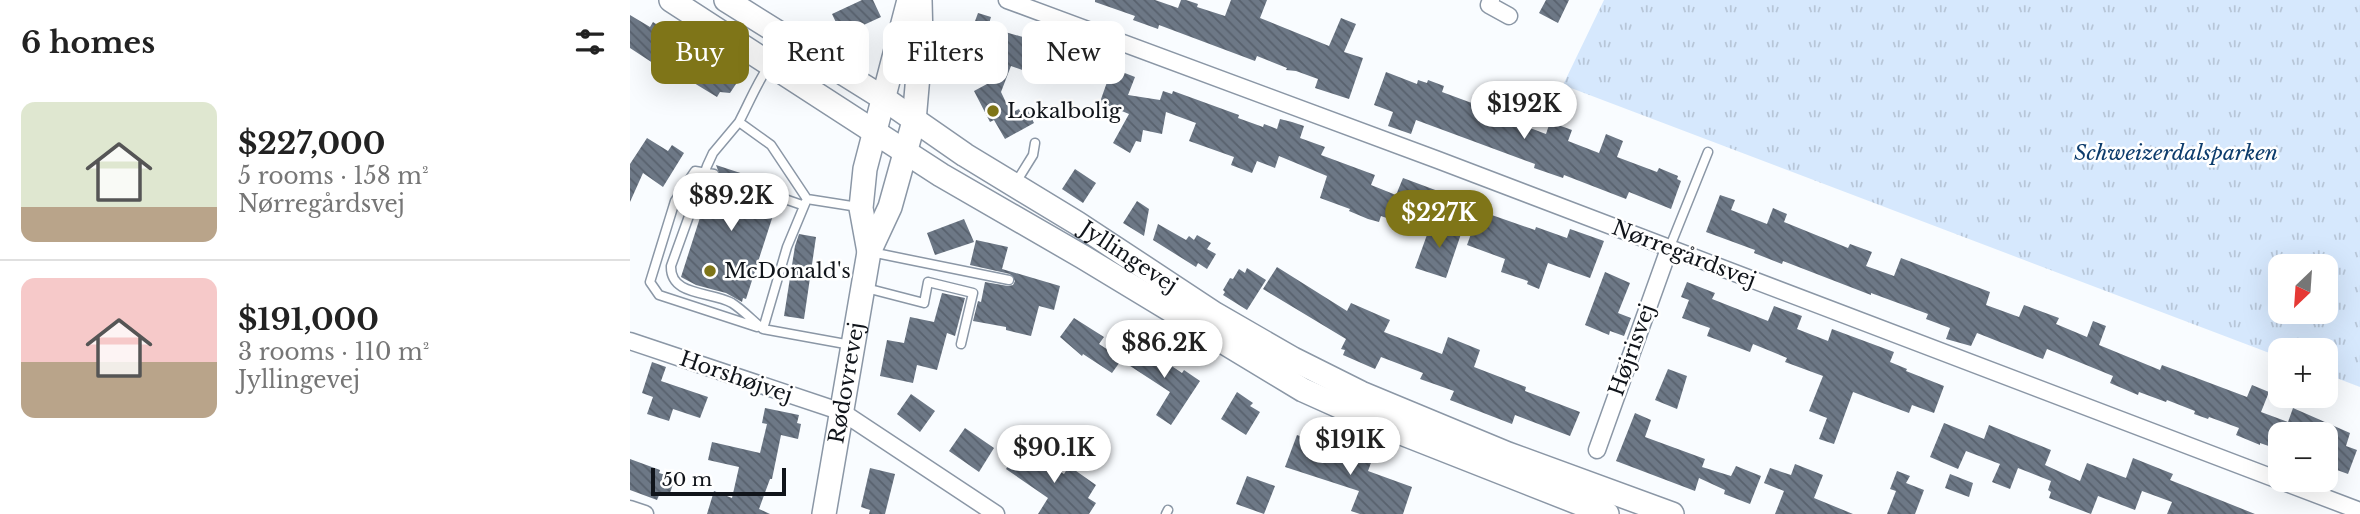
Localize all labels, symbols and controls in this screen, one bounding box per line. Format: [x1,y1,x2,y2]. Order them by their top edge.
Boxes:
chip: Buy [651,21,749,84]
chip: Rent [763,21,869,84]
chip: Filters [883,21,1008,84]
chip: New [1022,21,1125,84]
icon: filters [571,23,609,61]
text: 6 homes [21,24,155,61]
pin: $192K [1475,82,1573,141]
text: $192K [1487,90,1561,118]
place label: Lokalbolig [1007,98,1122,124]
marker: Lokalbolig [985,103,1001,119]
text: $227,000 [238,125,385,162]
icon: home [77,130,161,214]
park label: Schweizerdalsparken [2074,140,2278,166]
text: 5 rooms · 158 m² [238,162,428,190]
pin: $89.2K [674,174,788,233]
text: $89.2K [689,182,773,210]
text: Nørregårdsvej [238,190,405,218]
pin: $227K [1390,190,1488,250]
text: $227K [1401,199,1477,227]
street label: Jyllingevej [1073,214,1182,299]
street label: Nørregårdsvej [1608,215,1760,293]
north arrow [2268,254,2338,324]
map controls [2268,254,2338,492]
place label: McDonald's [724,258,851,284]
marker: McDonald's [702,263,718,279]
street label: Højrisvej [1603,300,1661,400]
text: $191,000 [238,301,379,338]
icon: home [77,306,161,390]
street label: Rødovrevej [823,320,870,446]
pin: $86.2K [1107,320,1221,380]
text: $86.2K [1122,329,1206,357]
text: 3 rooms · 110 m² [238,338,429,366]
button: + [2268,338,2338,408]
street label: Horshøjvej [676,346,796,408]
text: Jyllingevej [238,366,360,394]
pin: $191K [1301,418,1399,477]
button: − [2268,422,2338,492]
pin: $90.1K [997,426,1111,485]
text: $191K [1315,426,1385,454]
text: $90.1K [1013,434,1095,462]
scale bar [651,465,786,497]
text: 50 m [662,468,712,491]

